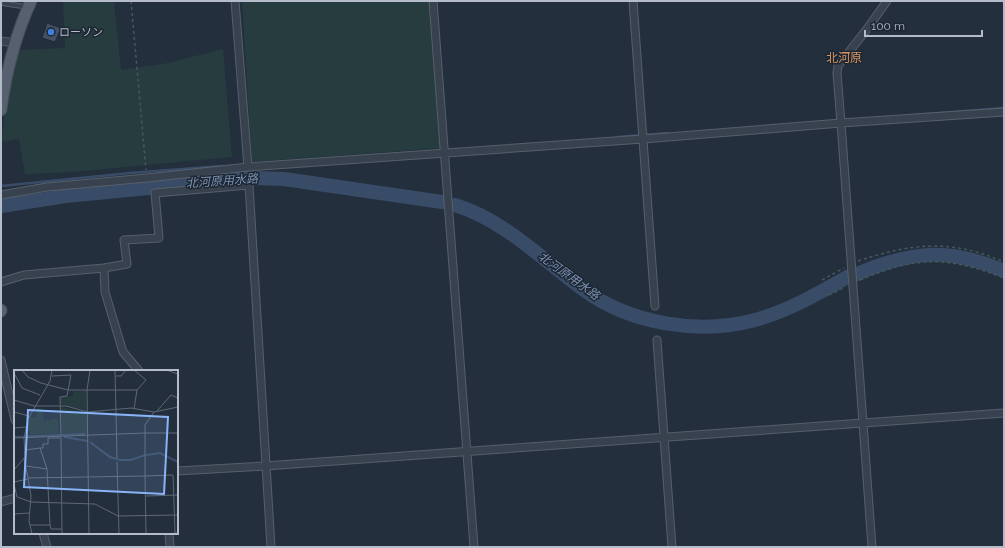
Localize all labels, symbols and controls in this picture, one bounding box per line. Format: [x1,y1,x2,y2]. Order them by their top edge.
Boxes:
scale bar [865,12,982,38]
text: 100 m [871,19,905,33]
place label: ローソン [59,26,103,39]
marker: ローソン [46,27,56,37]
district label: 北河原 [826,51,862,65]
water label: 北河原用水路 [186,171,259,190]
water label: 北河原用水路 [536,249,603,303]
inset map [14,370,178,534]

